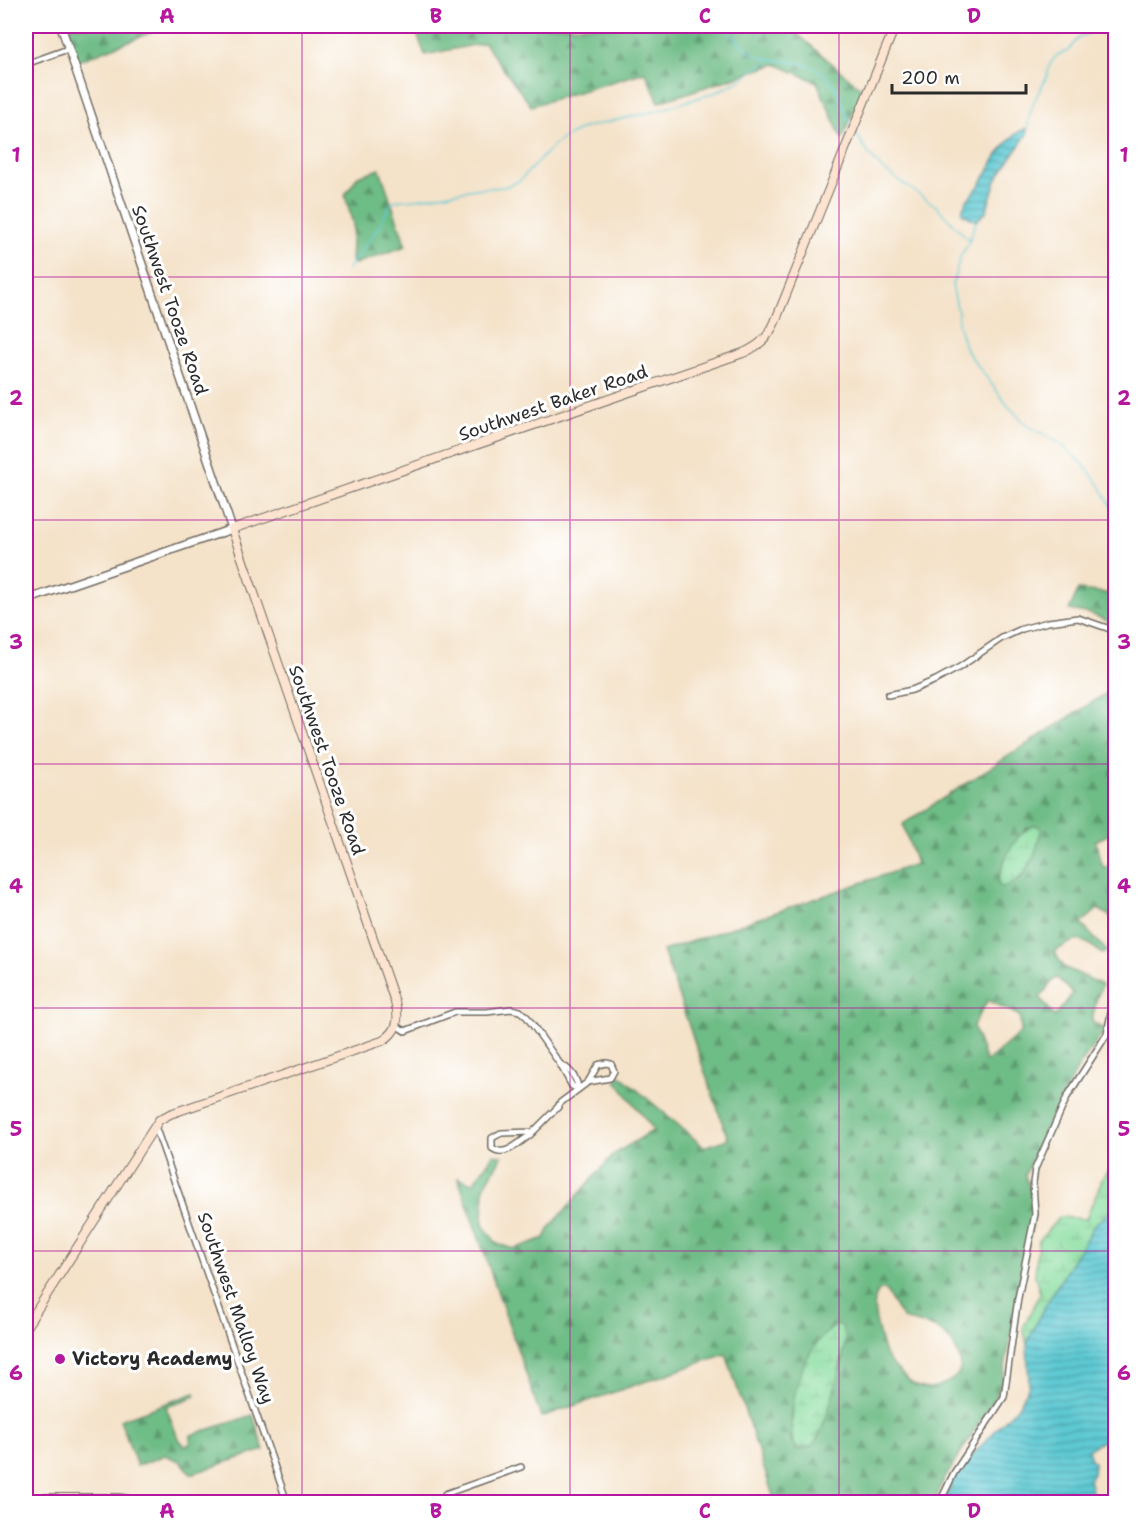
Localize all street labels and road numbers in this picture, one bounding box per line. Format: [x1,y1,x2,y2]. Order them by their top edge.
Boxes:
street label: Southwest Tooze Road [126,202,214,398]
street label: Southwest Baker Road [455,359,651,447]
street label: Southwest Tooze Road [283,662,371,858]
street label: Southwest Malloy Way [192,1209,280,1407]

